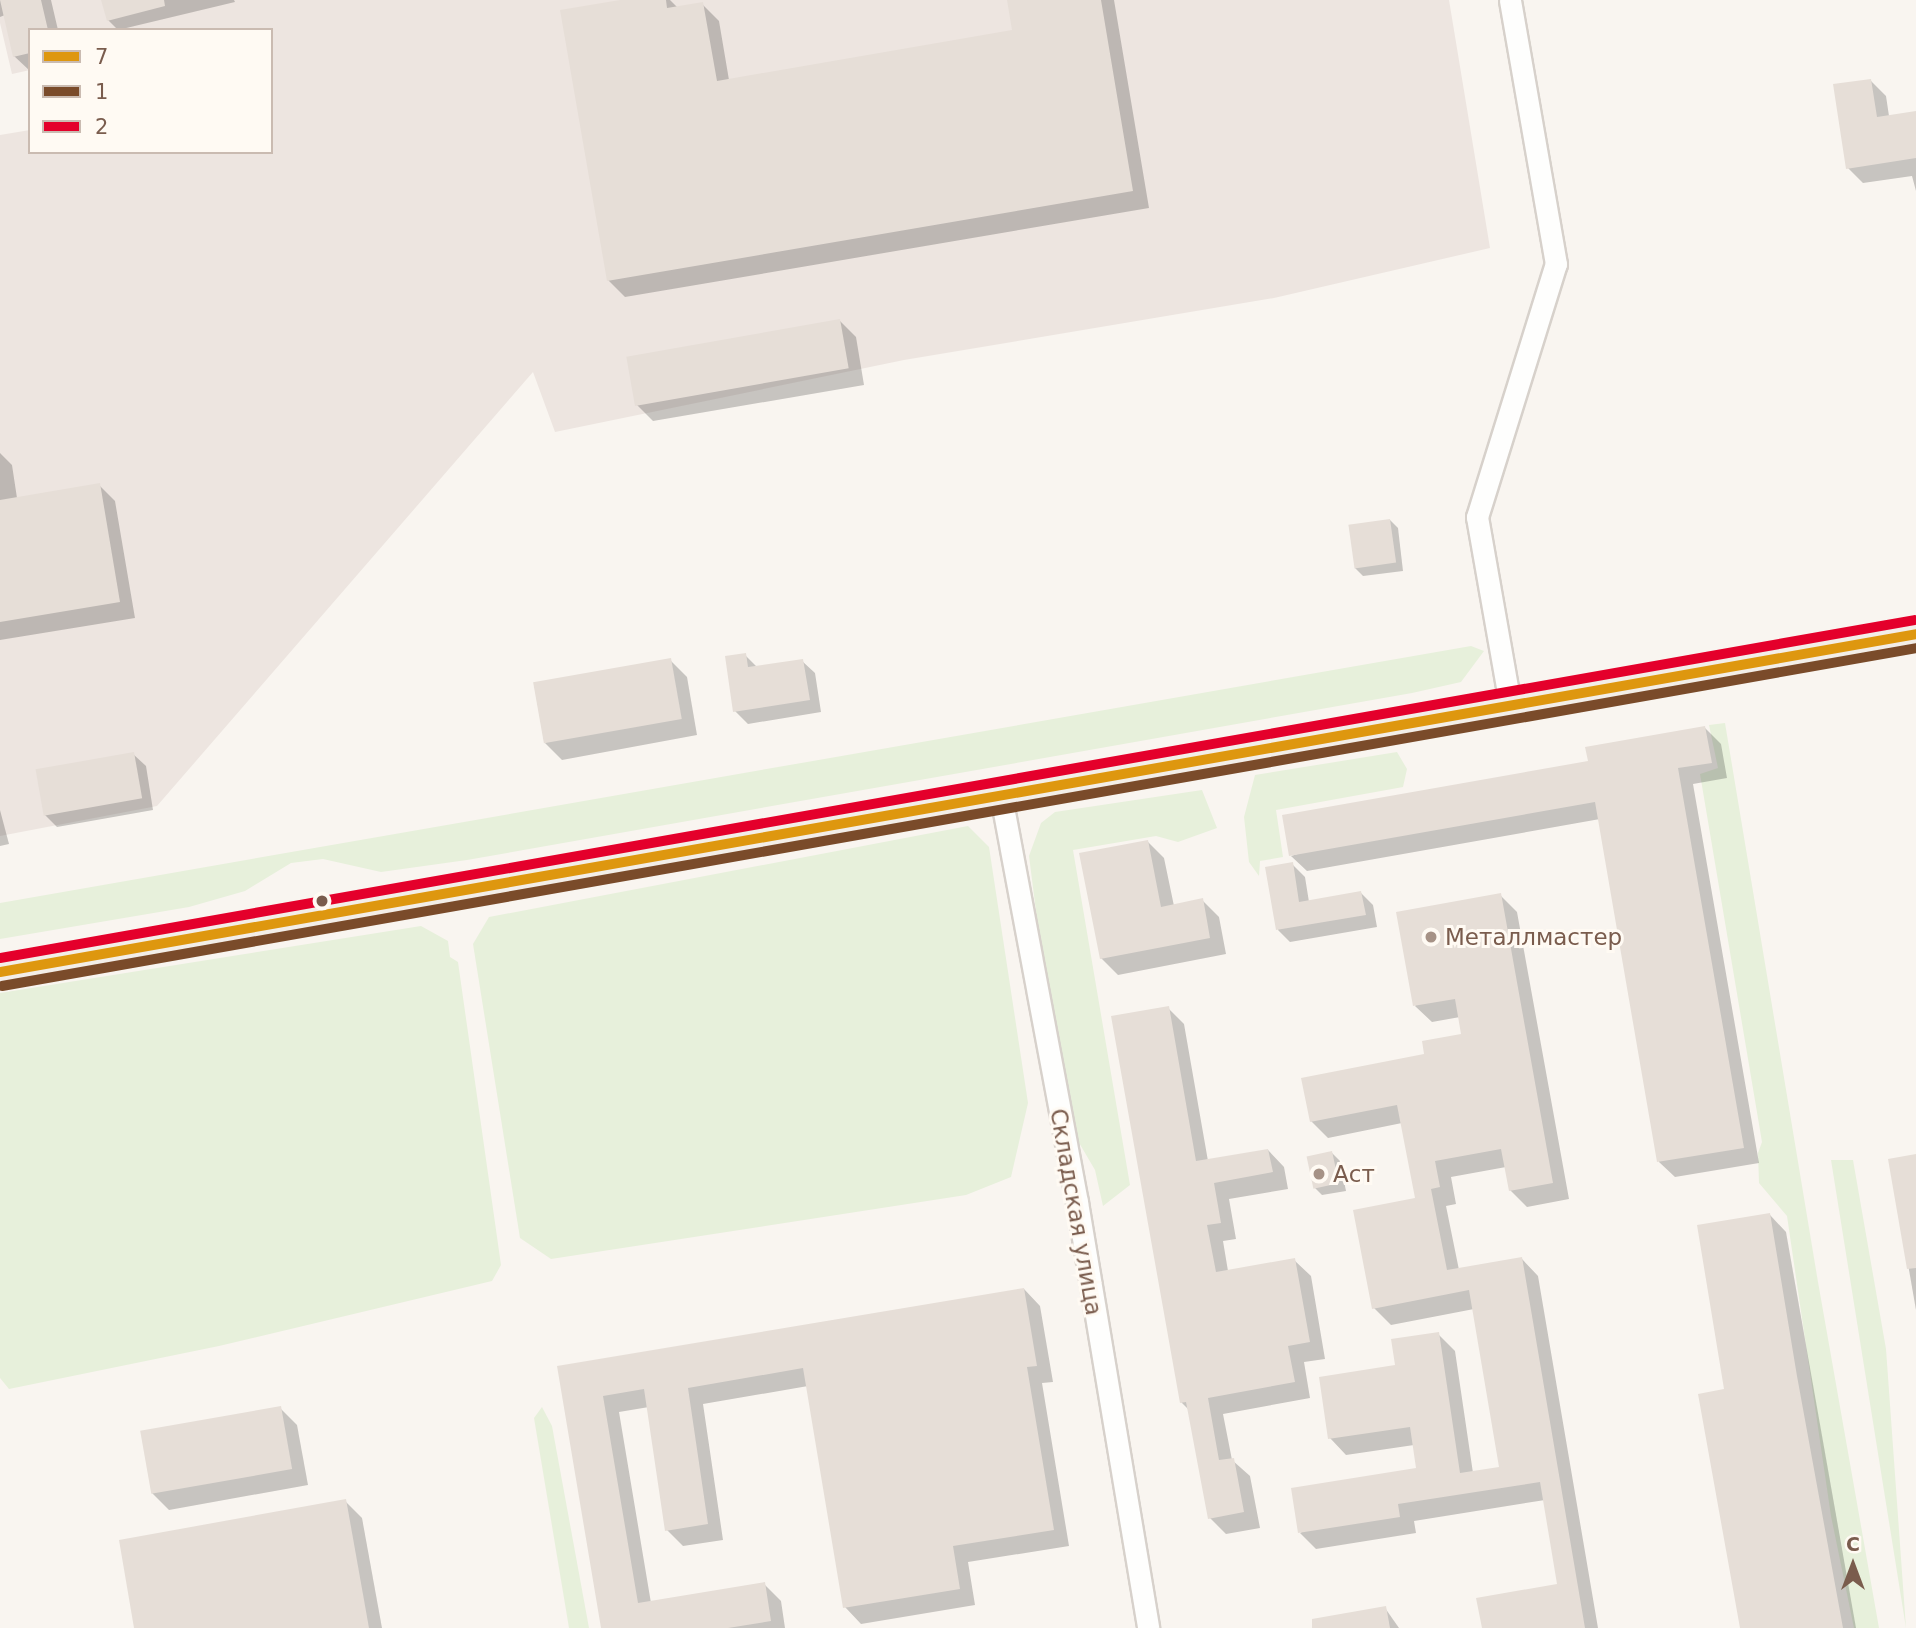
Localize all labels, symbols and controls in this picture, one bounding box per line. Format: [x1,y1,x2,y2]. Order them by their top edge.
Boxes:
legend [28,28,273,154]
text: 7 [95,45,108,69]
text: 1 [95,80,108,104]
text: 2 [95,115,108,139]
unlabelled marker [315,894,329,908]
place label: Металлмастер [1445,923,1622,951]
marker: Металлмастер [1423,929,1439,945]
street label: Складская улица [1044,1106,1108,1318]
place label: Аст [1333,1160,1375,1188]
marker: Аст [1311,1166,1327,1182]
north arrow [1818,1530,1888,1600]
text: С [1846,1533,1860,1555]

